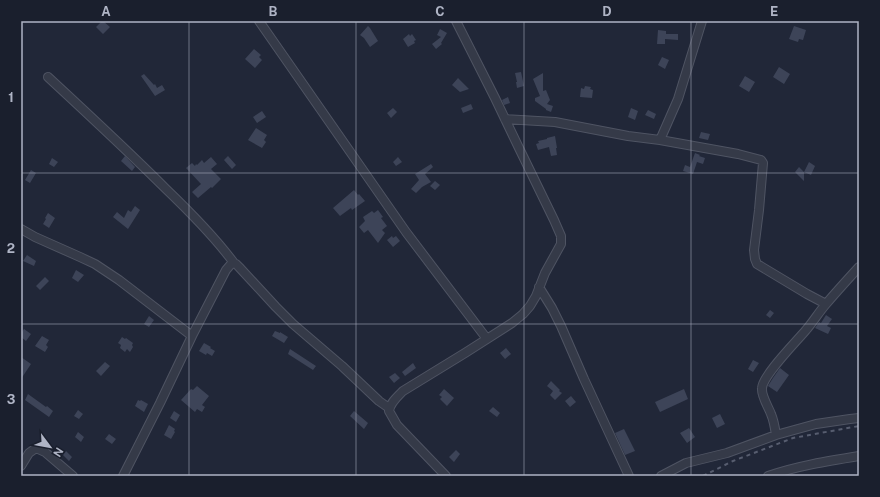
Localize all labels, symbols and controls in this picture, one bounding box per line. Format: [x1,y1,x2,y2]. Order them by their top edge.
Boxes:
text: A [101,4,111,19]
text: B [269,4,278,19]
text: C [435,4,445,19]
text: D [602,4,612,19]
text: E [770,4,778,19]
text: 1 [8,90,14,105]
text: 2 [7,241,15,256]
text: 3 [7,392,16,407]
north arrow [30,427,70,467]
text: N [51,445,66,459]

